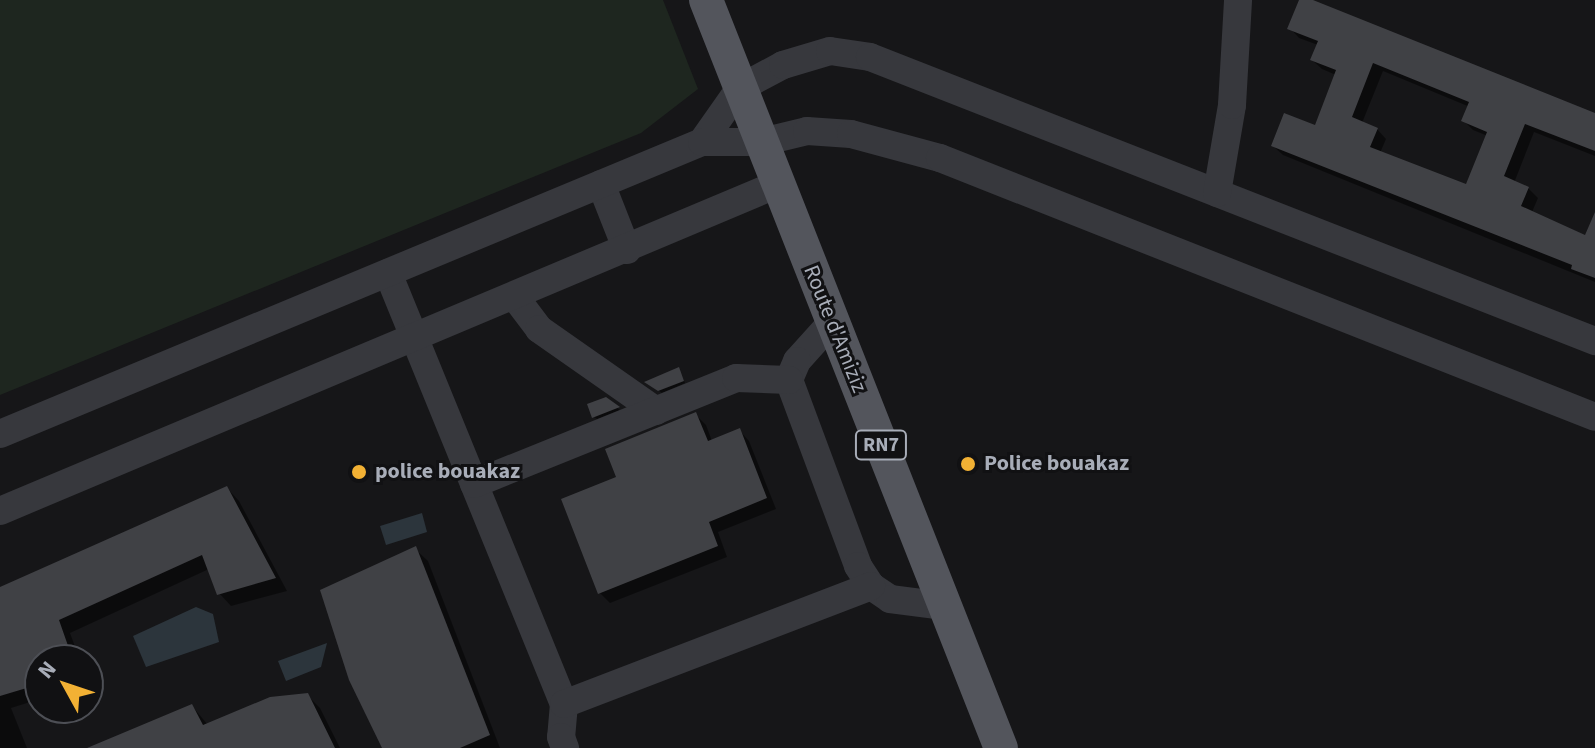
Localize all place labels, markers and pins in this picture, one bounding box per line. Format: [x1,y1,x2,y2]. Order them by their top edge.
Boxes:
place label: Police bouakaz [984,451,1129,477]
marker: Police bouakaz [959,455,977,473]
place label: police bouakaz [375,459,520,485]
marker: police bouakaz [350,463,368,481]

